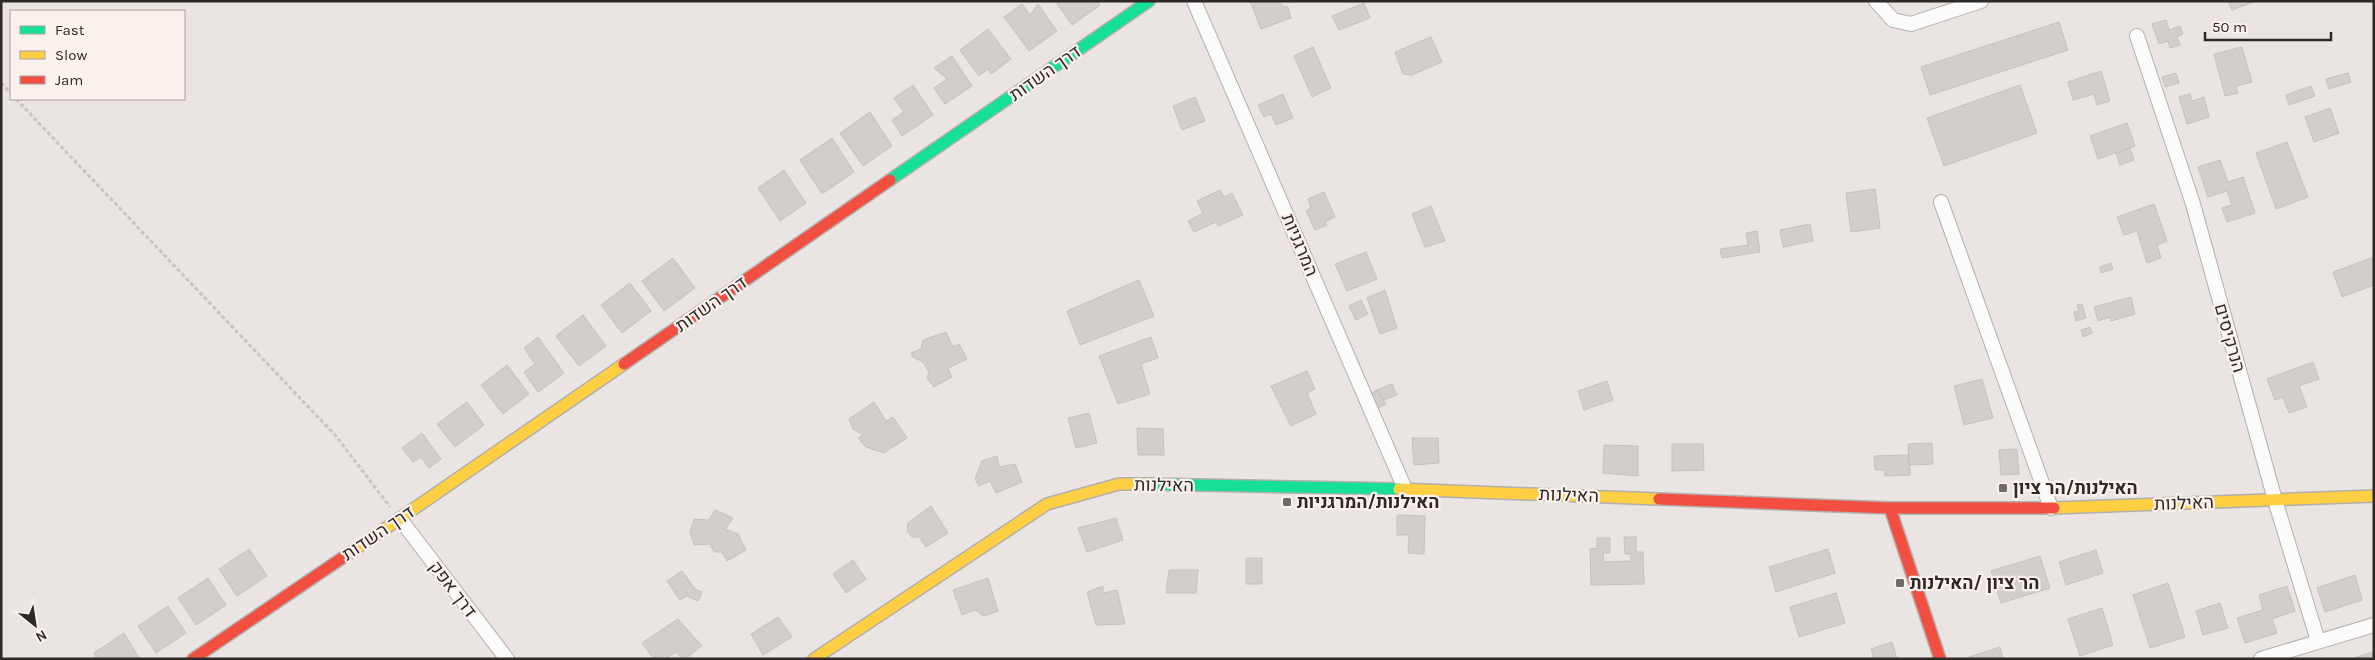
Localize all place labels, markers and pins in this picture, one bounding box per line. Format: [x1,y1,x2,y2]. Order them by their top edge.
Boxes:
place label: האילנות/הר ציון [2013,477,2138,499]
marker: האילנות/הר ציון [1997,482,2009,494]
place label: האילנות/המרגניות [1297,491,1440,513]
marker: האילנות/המרגניות [1281,496,1293,508]
place label: הר ציון /האילנות [1910,572,2039,594]
marker: הר ציון /האילנות [1894,577,1906,589]

